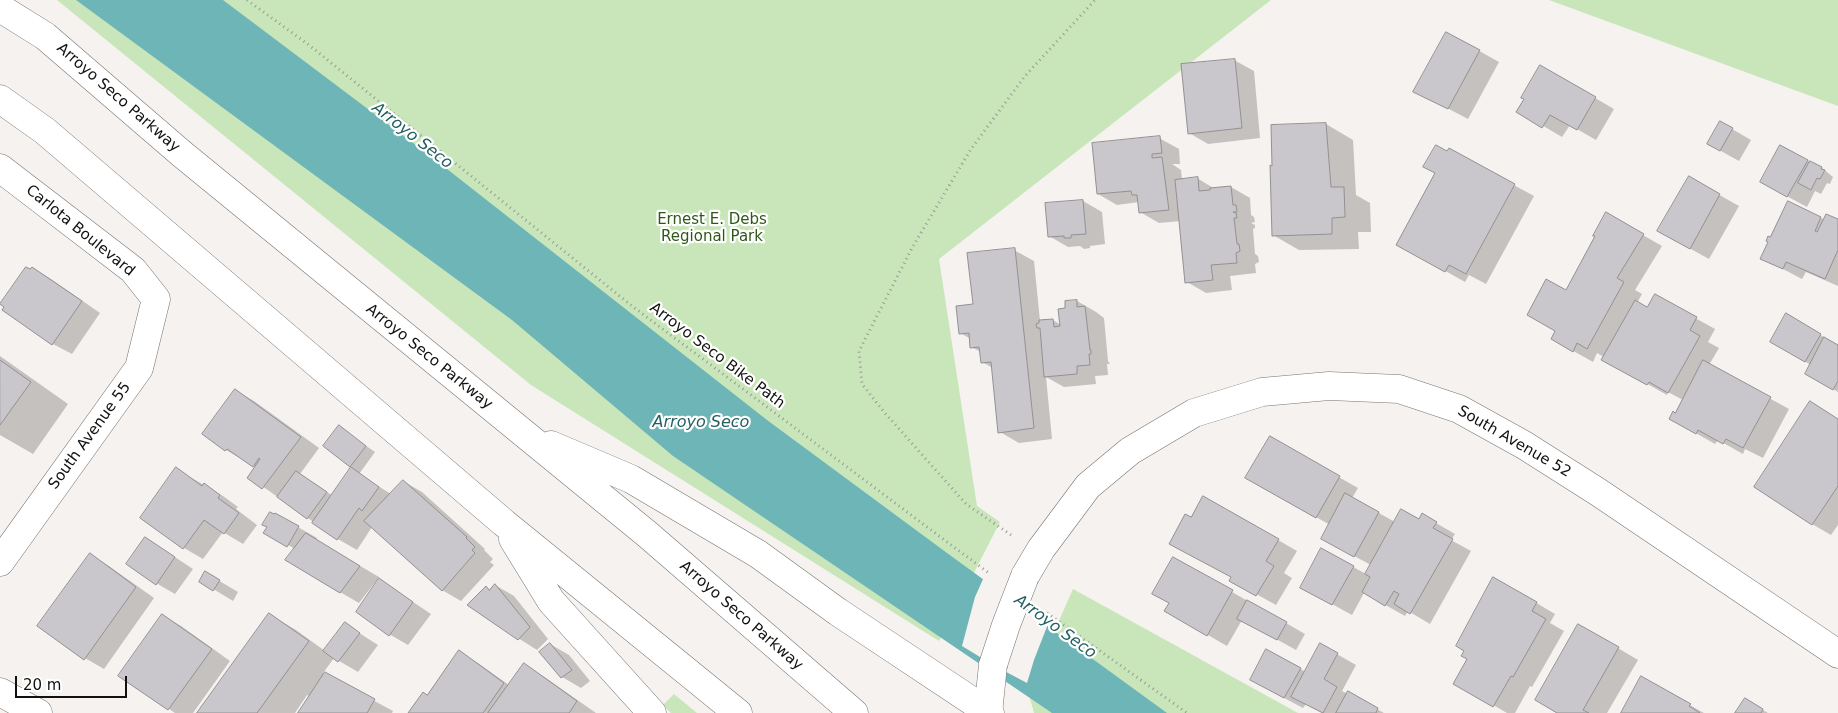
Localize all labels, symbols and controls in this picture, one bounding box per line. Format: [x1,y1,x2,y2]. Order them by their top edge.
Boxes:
street label: Arroyo Seco Parkway [53,39,183,157]
water label: Arroyo Seco [368,99,456,173]
street label: Carlota Boulevard [22,182,138,280]
park label: Ernest E. Debs Regional Park [657,211,767,246]
street label: Arroyo Seco Bike Path [646,299,788,413]
street label: Arroyo Seco Parkway [362,300,496,414]
street label: South Avenue 55 [45,379,135,493]
street label: South Avenue 52 [1454,402,1574,482]
water label: Arroyo Seco [653,413,749,433]
street label: Arroyo Seco Parkway [676,557,806,675]
water label: Arroyo Seco [1010,591,1100,663]
scale bar [18,666,130,698]
text: 20 m [23,676,61,694]

